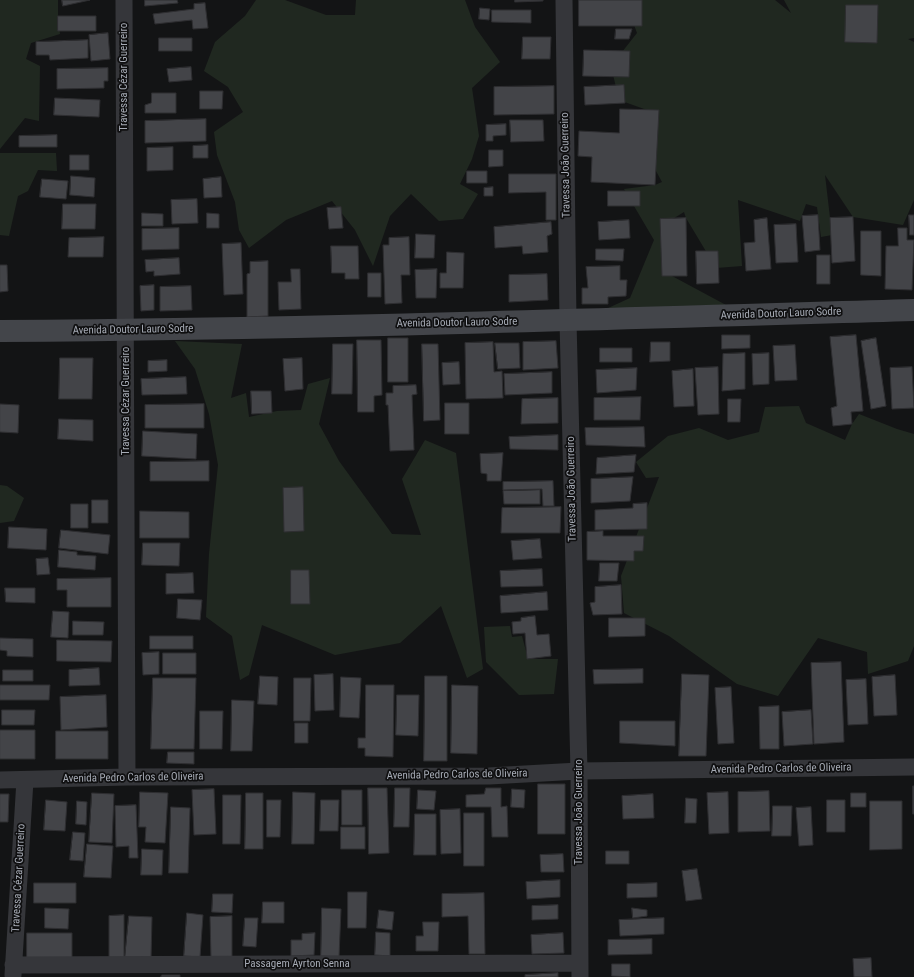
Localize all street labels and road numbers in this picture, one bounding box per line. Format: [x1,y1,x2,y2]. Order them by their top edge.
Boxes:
street label: Travessa Cézar Guerreiro [117,23,131,131]
street label: Travessa João Guerreiro [558,112,574,218]
street label: Avenida Doutor Lauro Sodre [720,305,842,323]
street label: Avenida Doutor Lauro Sodre [396,315,518,331]
street label: Avenida Doutor Lauro Sodre [72,322,194,338]
street label: Travessa Cézar Guerreiro [119,347,133,455]
street label: Travessa João Guerreiro [564,436,580,542]
street label: Travessa João Guerreiro [572,759,586,865]
street label: Avenida Pedro Carlos de Oliveira [710,761,852,777]
street label: Avenida Pedro Carlos de Oliveira [386,767,528,783]
street label: Avenida Pedro Carlos de Oliveira [62,770,204,786]
street label: Travessa Cézar Guerreiro [10,823,28,933]
street label: Passagem Ayrton Senna [244,957,350,971]

